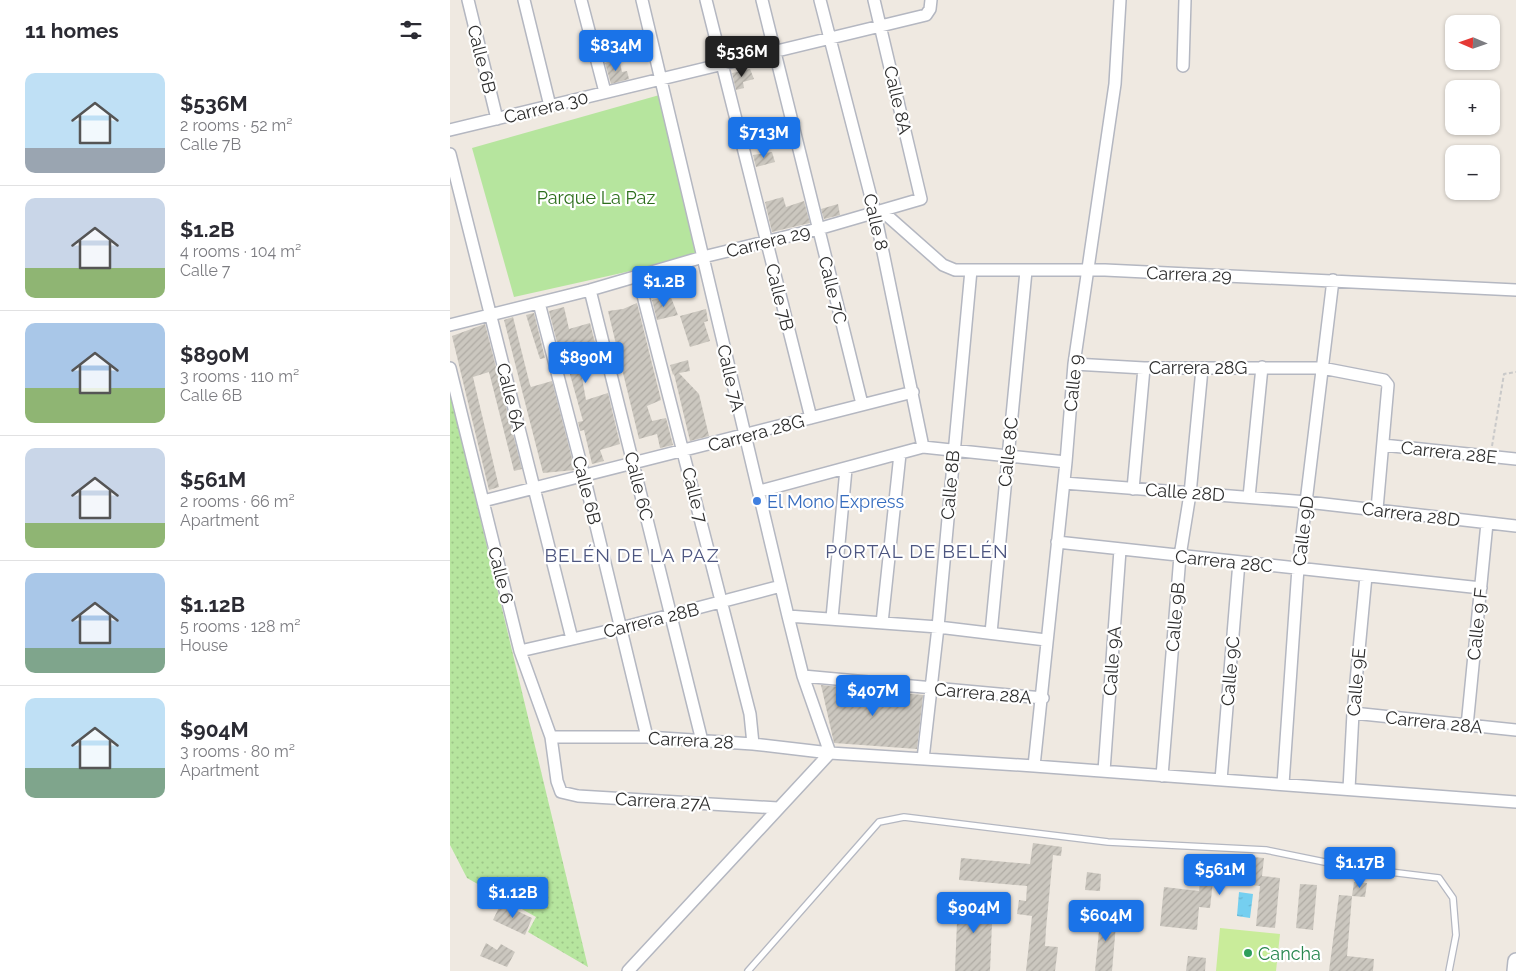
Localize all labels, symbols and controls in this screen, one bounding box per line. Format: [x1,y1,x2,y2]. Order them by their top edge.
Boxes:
north arrow [1445,15,1500,70]
map controls [1445,15,1500,200]
icon: filters [397,16,425,44]
text: 11 homes [25,18,119,43]
street label: Calle 6B [463,23,501,95]
pin: $834M [581,30,651,72]
text: $834M [590,36,642,55]
pin: $536M [707,36,777,78]
text: $536M [716,42,768,61]
street label: Calle 8A [880,64,916,136]
button: + [1445,80,1500,135]
street label: Carrera 30 [502,86,590,128]
text: $536M [180,91,248,116]
icon: home [65,93,125,153]
text: 2 rooms · 52 m² [180,116,292,135]
pin: $713M [729,116,799,159]
text: $713M [739,123,789,142]
text: Calle 7B [180,135,241,154]
button: − [1445,145,1500,200]
park label: Parque La Paz [537,187,655,208]
street label: Calle 8 [859,191,893,253]
text: $1.2B [180,217,235,242]
icon: home [65,218,125,278]
street label: Carrera 29 [724,220,812,262]
text: 4 rooms · 104 m² [180,242,301,261]
street label: Calle 7C [814,254,852,326]
text: Calle 7 [180,261,230,280]
street label: Calle 7B [761,261,799,333]
street label: Carrera 29 [1146,262,1232,286]
pin: $1.2B [629,266,699,308]
text: $1.2B [643,272,685,291]
text: $890M [180,342,249,367]
pin: $890M [551,342,621,384]
street label: Calle 7A [713,342,749,414]
icon: home [65,343,125,403]
text: $890M [560,348,612,367]
street label: Calle 9 [1060,353,1086,413]
street label: Carrera 28G [1149,357,1247,378]
street label: Calle 6A [492,361,530,433]
text: 3 rooms · 110 m² [180,367,299,386]
text: Calle 6B [180,386,242,405]
street label: Carrera 28G [706,410,806,456]
street label: Calle 8C [994,416,1022,488]
street label: Carrera 28E [1400,437,1498,468]
street label: Calle 6C [620,449,658,523]
street label: Calle 8B [936,449,964,521]
street label: Calle 6B [568,454,606,526]
street label: Calle 7 [678,465,712,525]
text: $561M [180,467,246,492]
icon: home [65,468,125,528]
street label: Calle 28D [1144,479,1226,505]
place label: El Mono Express [767,491,904,512]
text: 2 rooms · 66 m² [180,492,295,511]
marker: El Mono Express [751,495,763,507]
street label: Calle 9D [1288,495,1318,567]
street label: Carrera 28D [1361,498,1461,530]
text: Apartment [180,511,259,530]
district label: PORTAL DE BELÉN [825,540,1009,562]
street label: Calle 6 [484,544,518,606]
district label: BELÉN DE LA PAZ [544,544,720,566]
street label: Carrera 28C [1174,545,1274,577]
street label: Calle 9B [1162,581,1188,653]
street label: Calle 9 F [1463,587,1491,661]
text: $1.12B [180,592,245,617]
icon: home [65,593,125,653]
street label: Carrera 28B [601,598,701,642]
text: 5 rooms · 128 m² [180,617,300,636]
street label: Calle 9A [1099,625,1125,697]
street label: Calle 9C [1216,635,1244,707]
text: House [180,636,228,655]
street label: Calle 9E [1343,647,1369,717]
pin: $407M [838,674,908,717]
street label: Carrera 28A [933,678,1033,708]
text: $407M [847,681,899,700]
street label: Carrera 28A [1384,706,1484,738]
text: $904M [180,717,249,742]
icon: home [65,718,125,778]
street label: Carrera 28 [648,727,734,753]
text: 3 rooms · 80 m² [180,742,295,761]
text: Apartment [180,761,259,780]
street label: Carrera 27A [614,788,712,814]
pin: $1.17B [1319,846,1401,889]
text: $1.17B [1335,853,1385,872]
pin: $561M [1185,854,1255,896]
text: $561M [1195,860,1245,879]
pin: $1.12B [472,876,554,919]
text: $1.12B [488,883,538,902]
pin: $904M [939,892,1009,934]
text: $904M [948,898,1000,917]
pin: $604M [1071,900,1141,942]
text: $604M [1080,906,1132,925]
place label: Cancha [1258,943,1321,964]
marker: Cancha [1242,947,1254,959]

